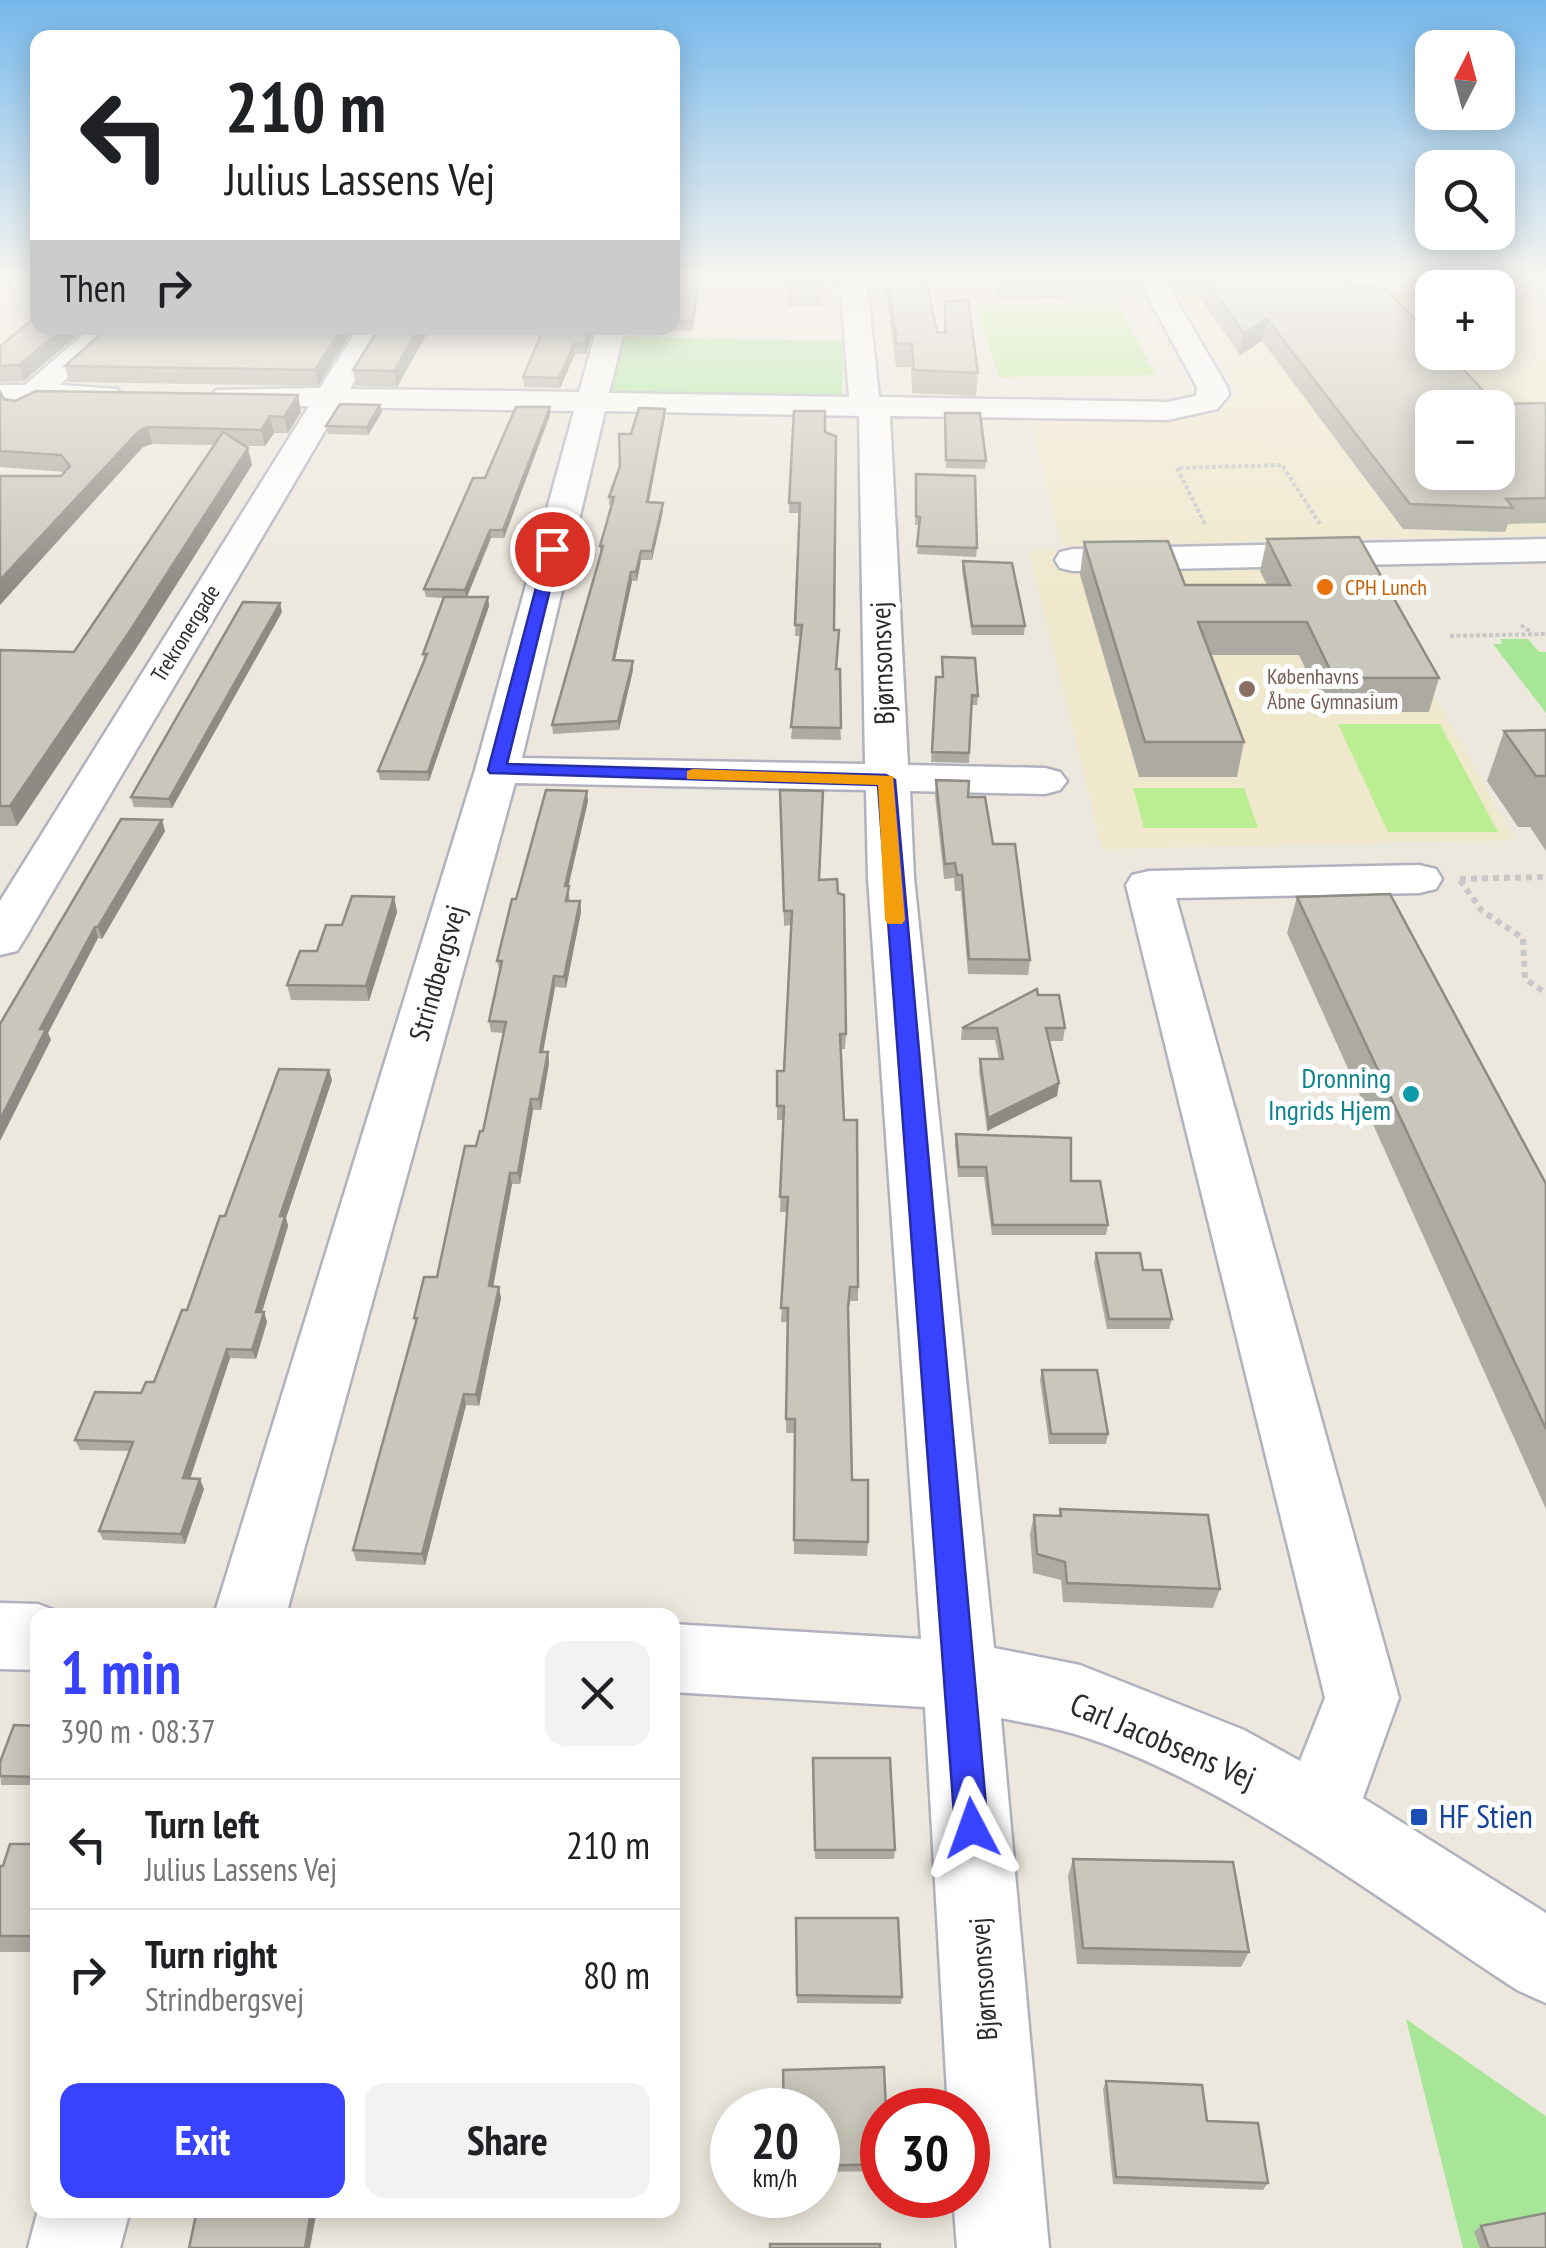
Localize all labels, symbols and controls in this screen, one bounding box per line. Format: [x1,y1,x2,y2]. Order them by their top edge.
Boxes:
north arrow [1415,30,1515,130]
map controls [1415,30,1515,490]
text: 210 m [225,61,386,151]
icon: left [60,70,190,200]
text: Julius Lassens Vej [225,149,495,207]
button: search [1415,150,1515,250]
icon: right [146,260,201,315]
text: Then [60,263,126,312]
button: + [1415,270,1515,370]
button: − [1415,390,1515,490]
pin [510,507,595,592]
icon: arrive [525,522,580,577]
place label: CPH Lunch [1345,573,1427,601]
marker: CPH Lunch [1314,576,1336,598]
street label: Trekronergade [144,579,226,687]
street label: Bjørnsonsvej [861,601,902,725]
place label: Københavns Åbne Gymnasium [1267,662,1398,715]
marker: Københavns Åbne Gymnasium [1236,678,1258,700]
street label: Strindbergsvej [400,901,473,1045]
place label: Dronning Ingrids Hjem [1268,1059,1391,1128]
marker: Dronning Ingrids Hjem [1400,1083,1422,1105]
text: 1 min [60,1633,181,1711]
button: close [545,1641,650,1746]
street label: Carl Jacobsens Vej [1064,1682,1262,1798]
text: 390 m · 08:37 [60,1710,215,1752]
position arrow [920,1776,1024,1880]
place label: HF Stien [1439,1795,1533,1837]
text: Turn left [145,1799,259,1848]
marker: HF Stien [1408,1806,1430,1828]
icon: left [60,1817,115,1872]
text: 210 m [566,1820,650,1869]
text: Julius Lassens Vej [145,1848,337,1890]
street label: Bjørnsonsvej [960,1916,1005,2042]
text: Turn right [145,1929,277,1978]
icon: right [60,1947,115,2002]
text: 80 m [583,1950,650,1999]
text: Strindbergsvej [145,1978,304,2020]
button: Exit [60,2083,345,2198]
button: Share [365,2083,650,2198]
speed limit sign: 30 [860,2088,990,2218]
text: 20 [751,2108,799,2173]
text: km/h [753,2162,797,2194]

